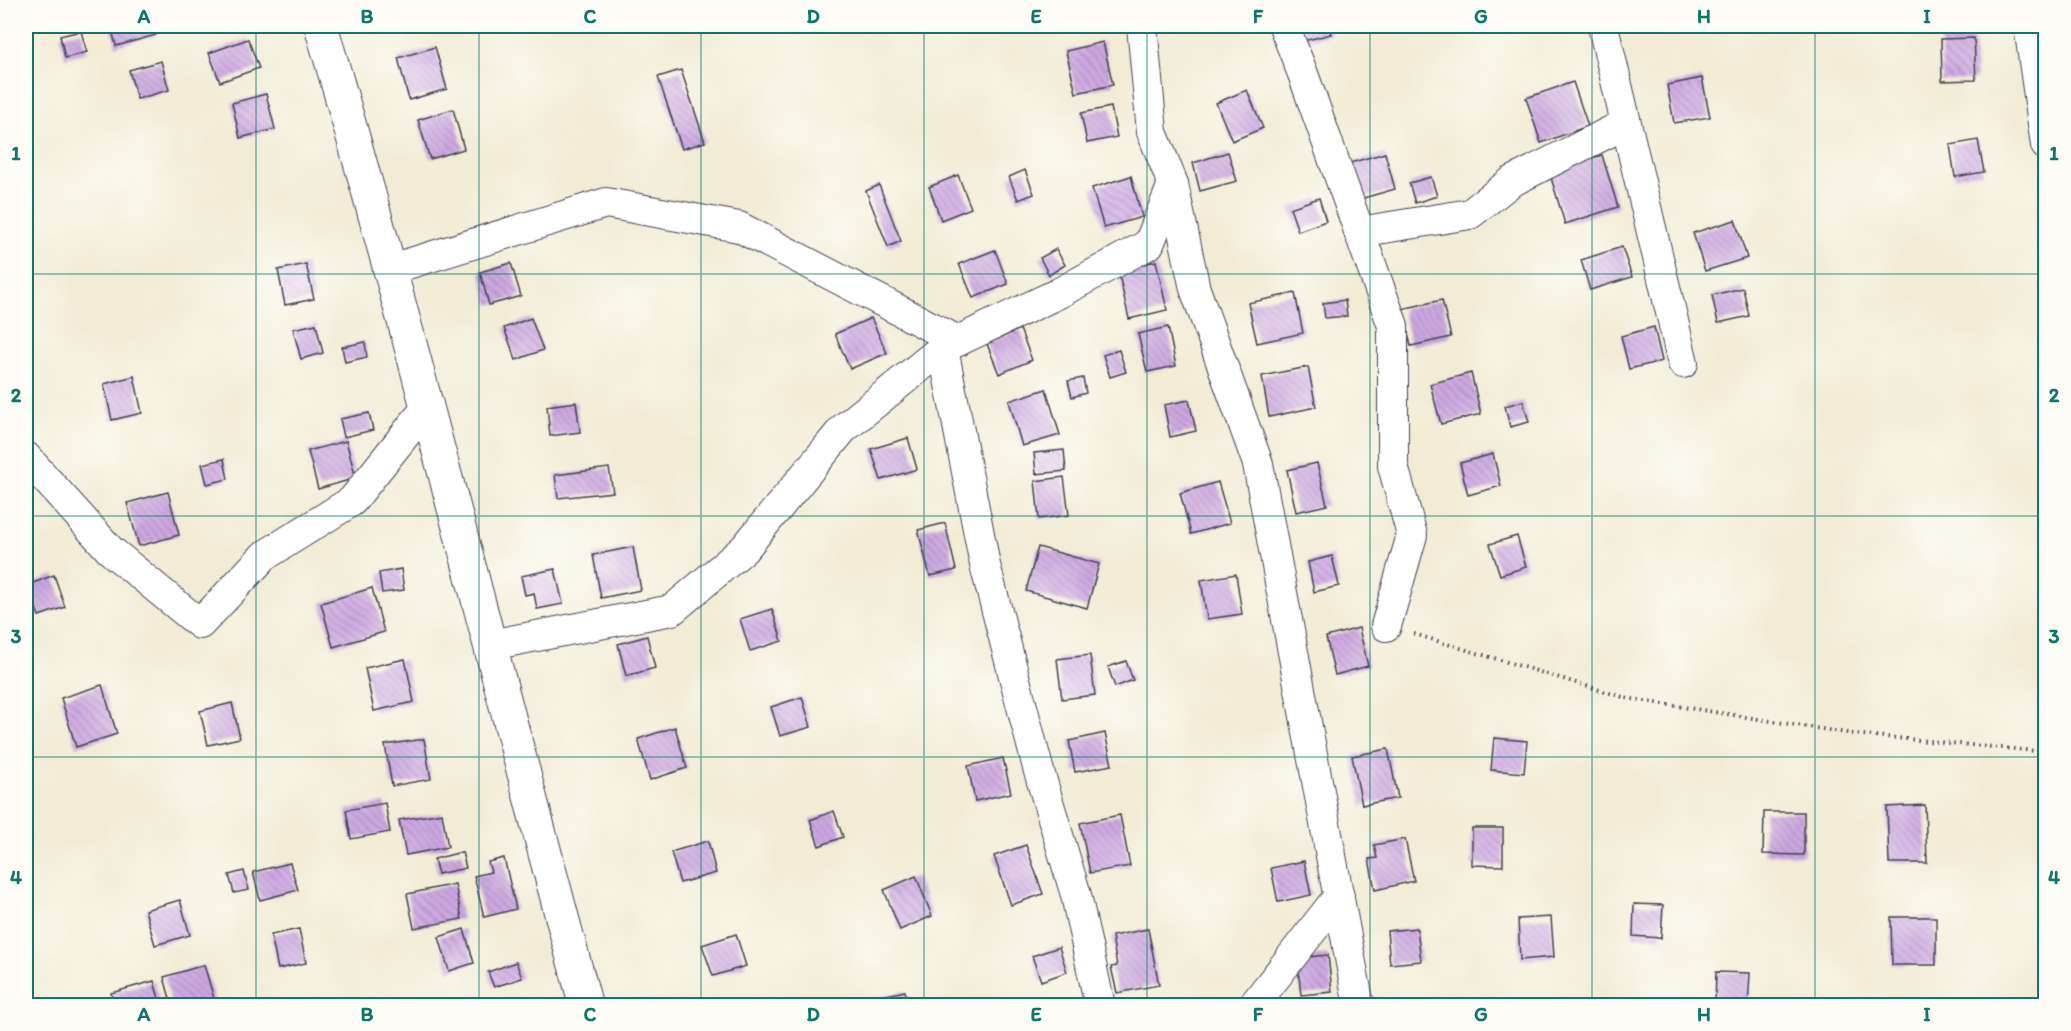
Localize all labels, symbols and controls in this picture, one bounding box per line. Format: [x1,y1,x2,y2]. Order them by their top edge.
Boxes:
text: A [137,4,151,28]
text: B [361,4,374,28]
text: C [584,4,597,28]
text: D [806,4,820,28]
text: E [1030,4,1042,28]
text: F [1253,4,1264,28]
text: G [1474,4,1488,28]
text: H [1697,4,1711,28]
text: I [1923,4,1931,28]
text: 1 [11,141,21,165]
text: 1 [2049,141,2059,165]
text: 2 [11,383,22,407]
text: 2 [2049,383,2060,407]
text: 3 [11,624,22,648]
text: 3 [2049,624,2060,648]
text: 4 [10,865,22,889]
text: 4 [2048,865,2060,889]
text: A [137,1002,151,1026]
text: B [361,1002,374,1026]
text: C [584,1002,597,1026]
text: D [806,1002,820,1026]
text: E [1030,1002,1042,1026]
text: F [1253,1002,1264,1026]
text: G [1474,1002,1488,1026]
text: H [1697,1002,1711,1026]
text: I [1923,1002,1931,1026]

